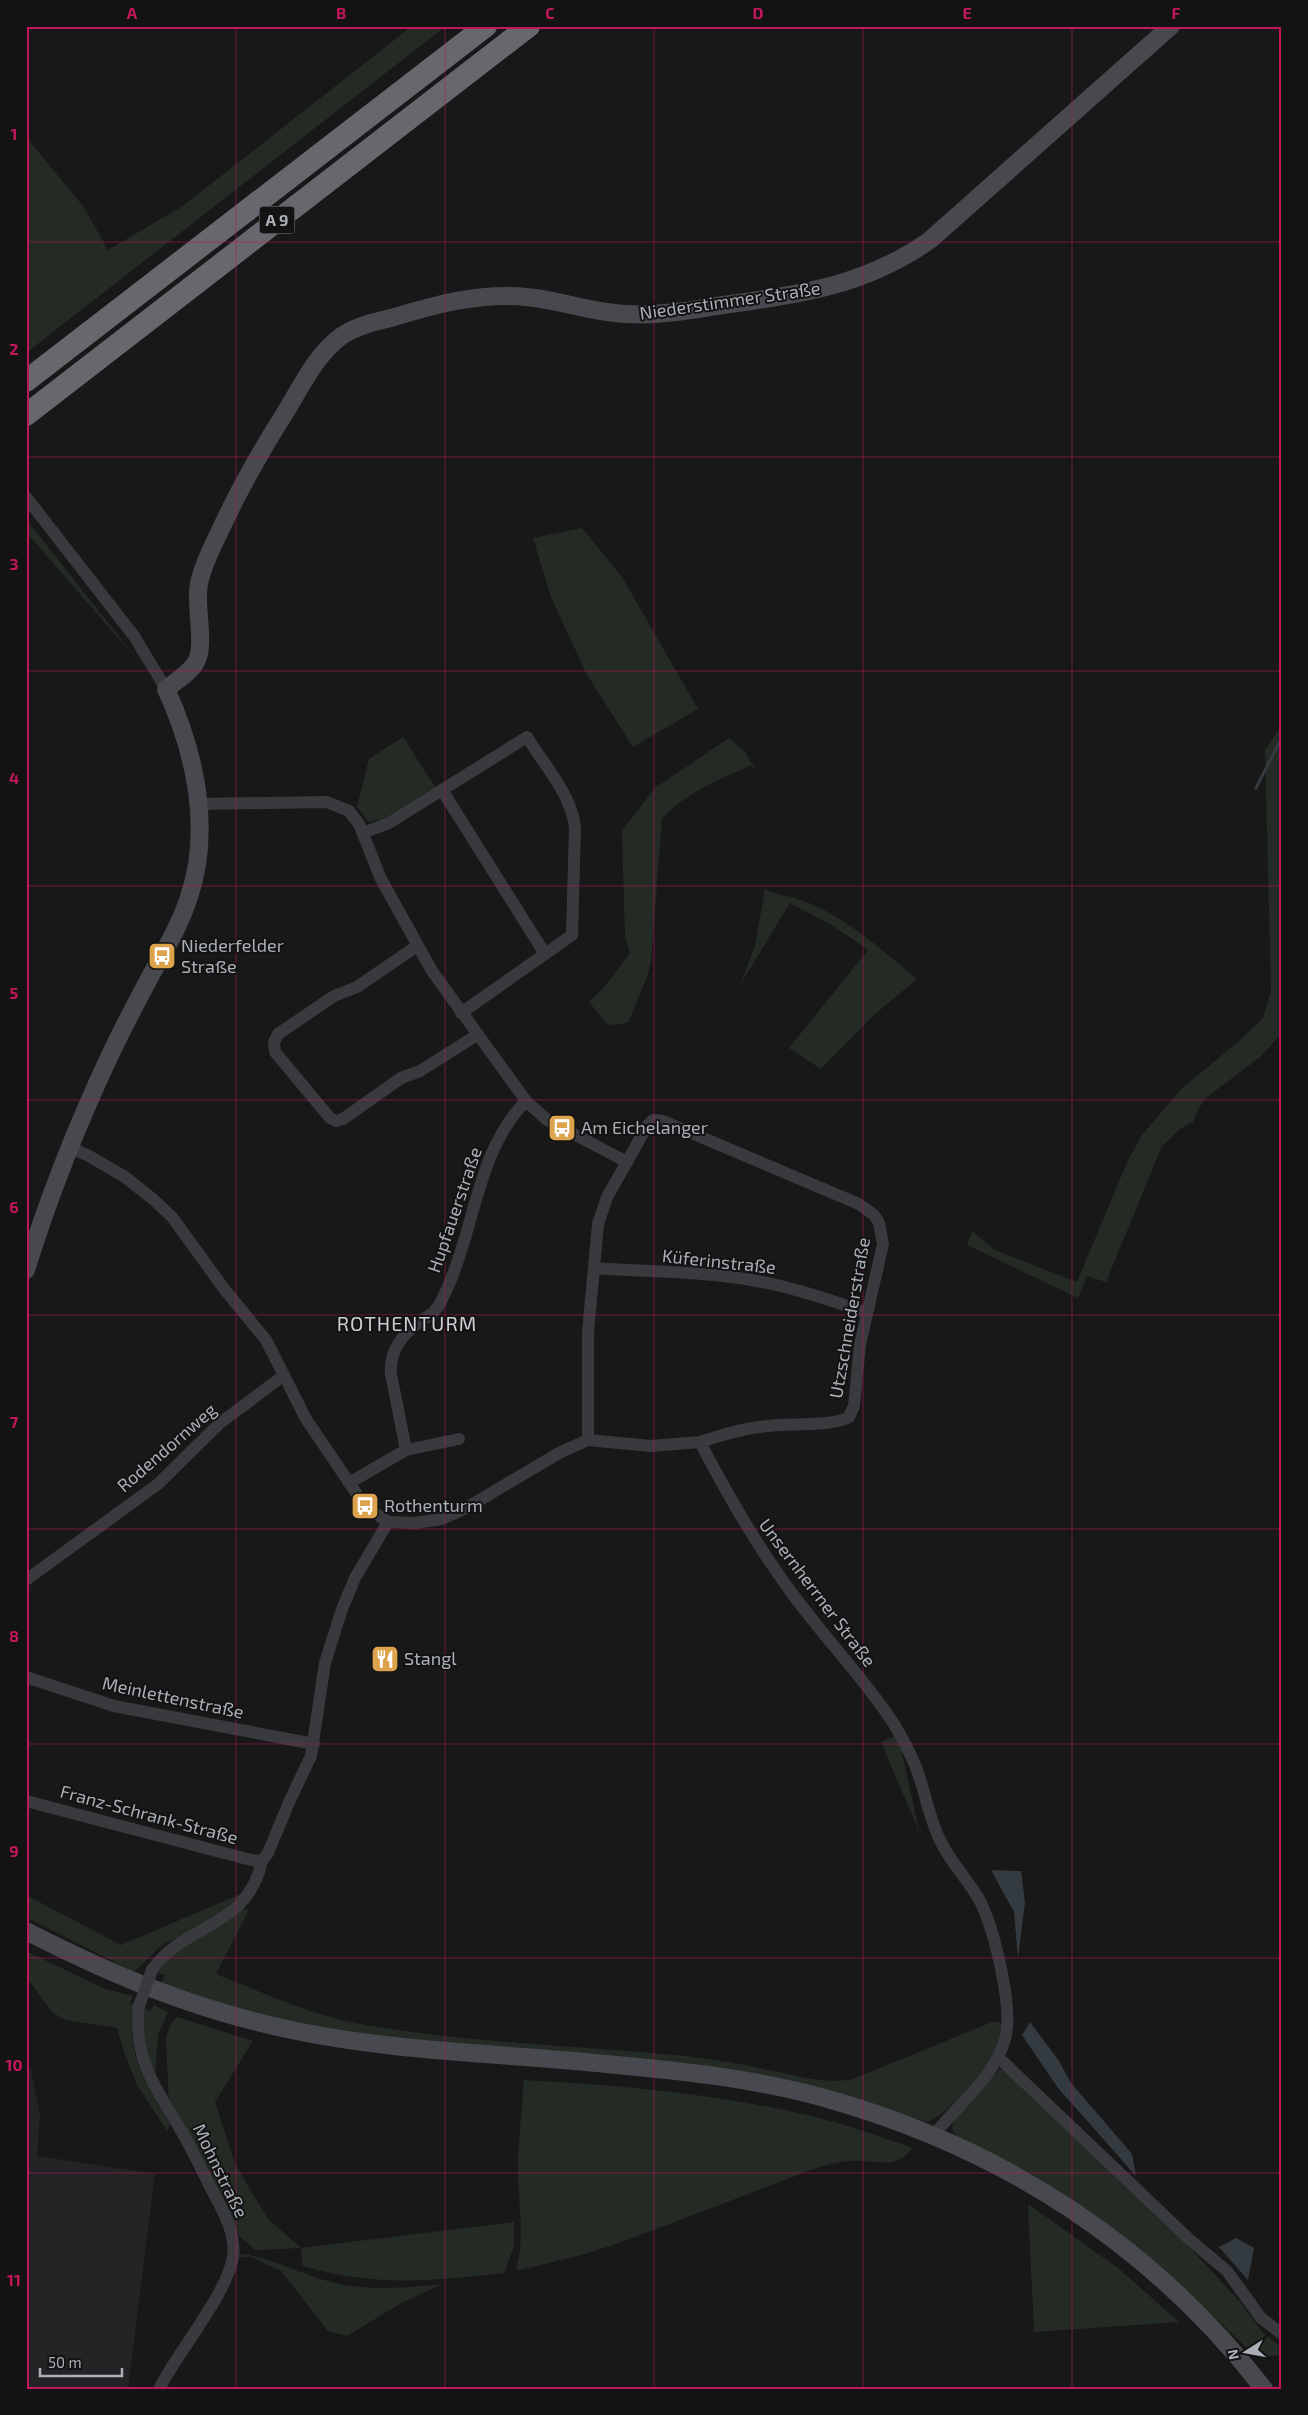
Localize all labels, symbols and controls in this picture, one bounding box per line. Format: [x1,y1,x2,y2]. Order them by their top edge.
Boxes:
text: A [127,3,138,22]
text: B [336,3,346,22]
text: C [545,3,555,22]
text: D [753,3,764,22]
text: E [962,3,972,22]
text: F [1172,3,1181,22]
text: 1 [11,124,17,143]
road number: A 9 [260,206,294,234]
street label: Niederstimmer Straße [638,276,822,324]
text: 2 [9,339,19,358]
text: 3 [9,554,19,573]
text: 4 [9,768,19,787]
place label: Niederfelder Straße [181,934,284,977]
bus stop icon: Niederfelder Straße [147,941,177,971]
text: 5 [10,983,19,1002]
bus stop icon: Am Eichelanger [547,1113,577,1143]
place label: Am Eichelanger [581,1116,708,1138]
street label: Hupfauerstraße [422,1144,486,1275]
text: 6 [9,1197,19,1216]
street label: Utzschneiderstraße [824,1236,874,1400]
street label: Küferinstraße [661,1244,777,1278]
district label: ROTHENTURM [337,1311,477,1335]
street label: Rodendornweg [112,1398,221,1496]
text: 7 [10,1412,19,1431]
bus stop icon: Rothenturm [350,1491,380,1521]
place label: Rothenturm [384,1494,483,1516]
street label: Unsernherrner Straße [755,1514,881,1671]
text: 8 [9,1626,19,1645]
restaurant icon: Stangl [370,1644,400,1674]
place label: Stangl [404,1647,457,1669]
street label: Meinlettenstraße [100,1671,246,1723]
street label: Franz-Schrank-Straße [58,1780,240,1848]
text: 9 [9,1841,19,1860]
text: 10 [5,2055,23,2074]
street label: Mohnstraße [189,2120,253,2221]
text: 11 [7,2270,21,2289]
north arrow [1220,2328,1270,2378]
scale bar [40,2345,122,2377]
text: N [1223,2348,1242,2361]
text: 50 m [48,2353,82,2371]

